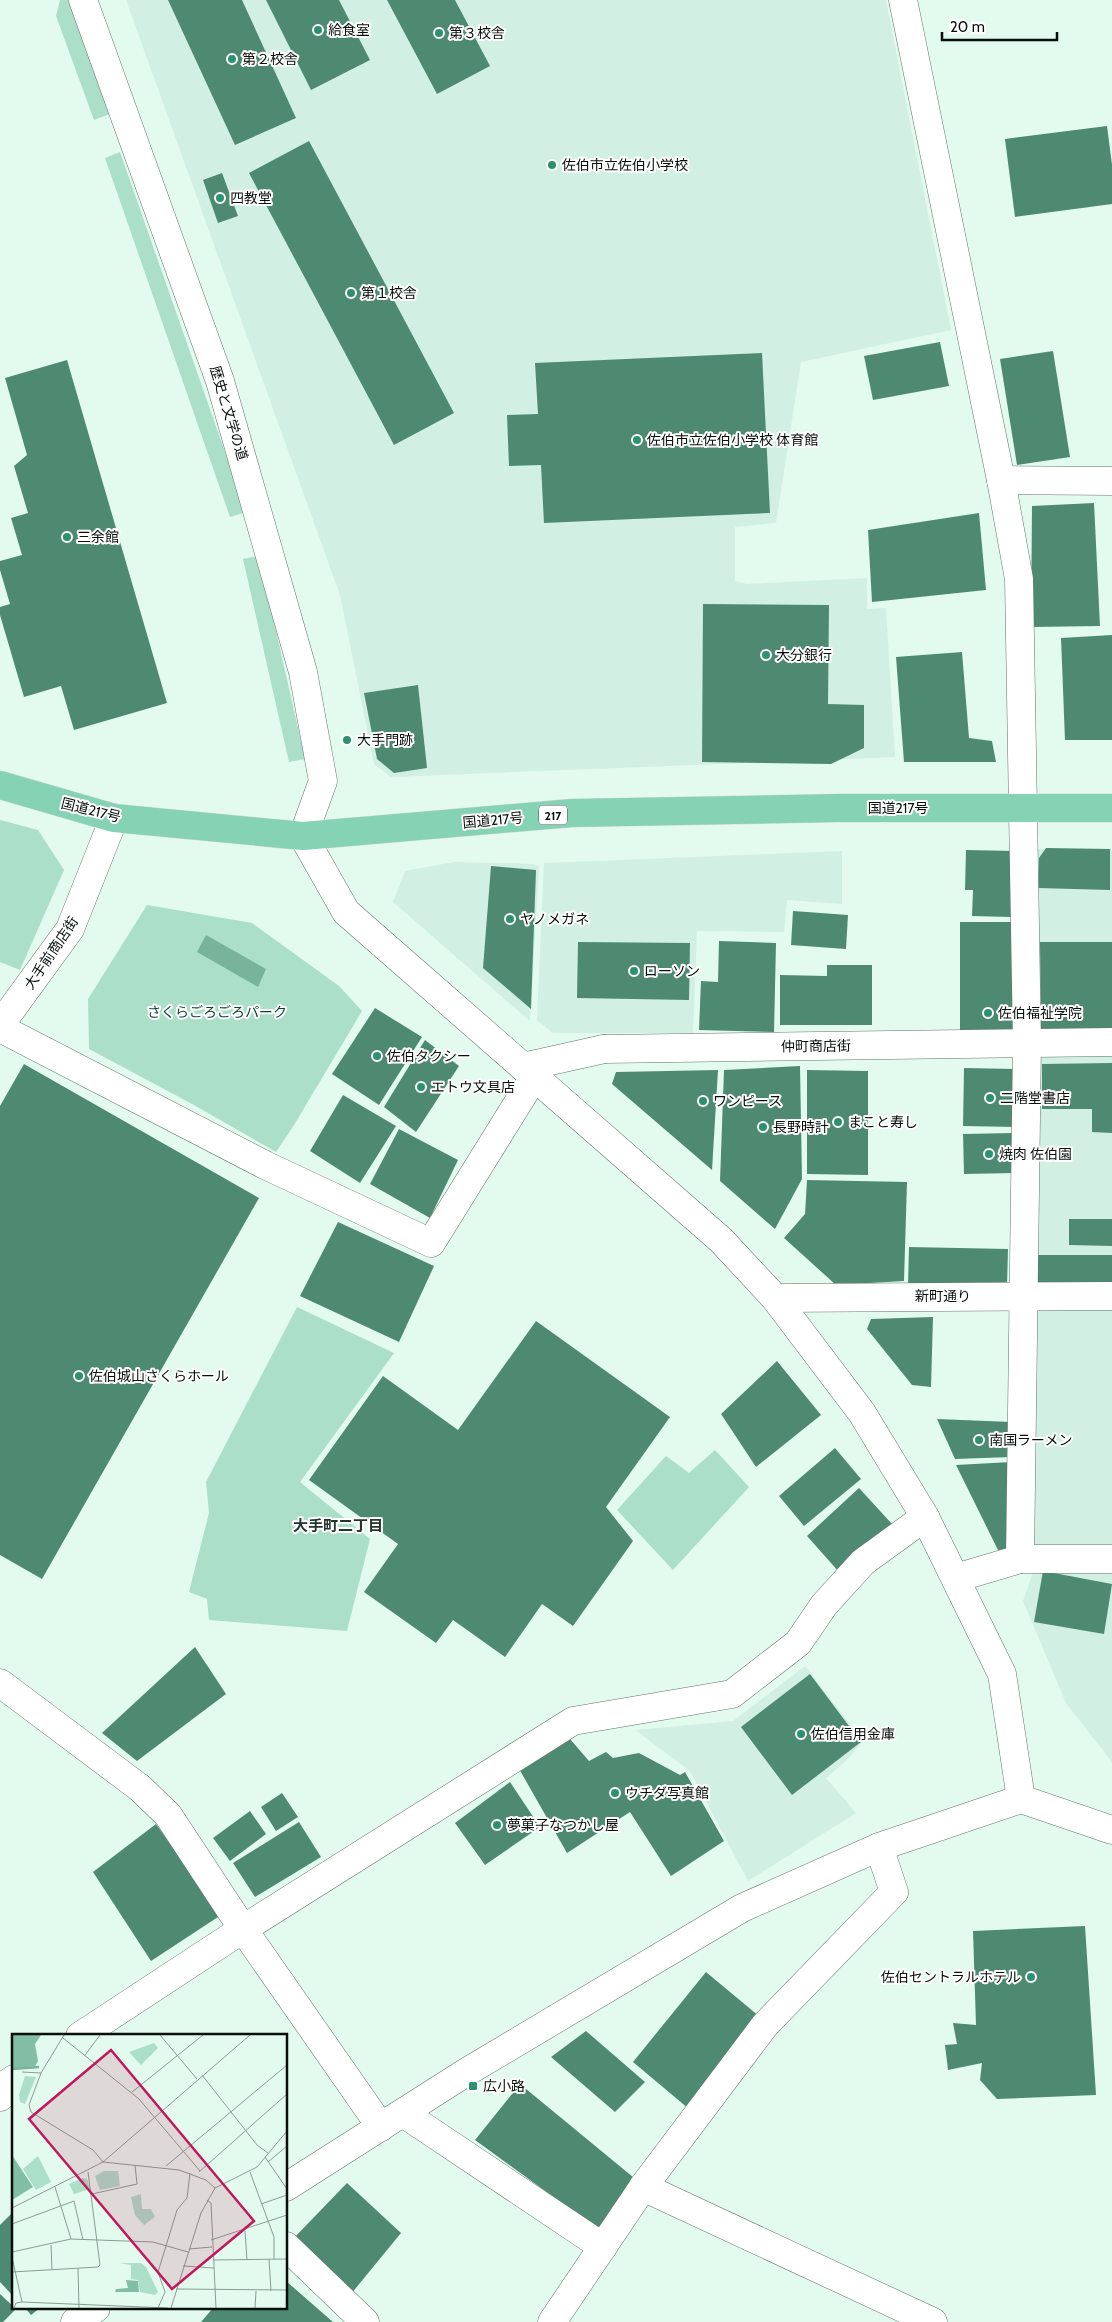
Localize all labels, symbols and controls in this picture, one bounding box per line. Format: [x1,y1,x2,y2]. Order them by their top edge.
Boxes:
scale bar [942,10,1057,42]
text: 20 m [950,18,985,36]
place label: 給食室 [328,21,370,39]
marker: 給食室 [312,24,324,36]
place label: 第３校舎 [449,24,505,42]
marker: 第３校舎 [433,27,445,39]
place label: 第２校舎 [242,50,298,68]
marker: 第２校舎 [226,53,238,65]
place label: 佐伯市立佐伯小学校 [562,156,688,174]
marker: 佐伯市立佐伯小学校 [546,159,558,171]
place label: 四教堂 [230,189,272,207]
marker: 四教堂 [214,192,226,204]
place label: 第１校舎 [361,284,417,302]
marker: 第１校舎 [345,287,357,299]
street label: 歴史と文学の道 [206,364,252,462]
place label: 佐伯市立佐伯小学校 体育館 [647,431,818,449]
marker: 佐伯市立佐伯小学校 体育館 [631,434,643,446]
place label: 三余館 [77,528,119,546]
marker: 三余館 [61,531,73,543]
place label: 大分銀行 [776,646,832,664]
marker: 大分銀行 [760,649,772,661]
place label: 大手門跡 [357,731,413,749]
marker: 大手門跡 [341,734,353,746]
street label: 国道217号 [59,794,123,826]
street label: 国道217号 [868,799,928,817]
road number: 217 [539,806,567,824]
street label: 国道217号 [462,808,524,832]
place label: ヤノメガネ [520,910,589,928]
street label: 大手前商店街 [20,913,82,993]
marker: ヤノメガネ [504,913,516,925]
place label: ローソン [644,962,700,980]
marker: ローソン [628,965,640,977]
park label: さくらごろごろパーク [147,1003,287,1021]
place label: 佐伯福祉学院 [998,1004,1082,1022]
marker: 佐伯福祉学院 [982,1007,994,1019]
street label: 仲町商店街 [781,1036,851,1056]
place label: 佐伯タクシー [387,1047,471,1065]
marker: 佐伯タクシー [371,1050,383,1062]
place label: エトウ文具店 [431,1078,515,1096]
marker: エトウ文具店 [415,1081,427,1093]
place label: 二階堂書店 [1000,1089,1070,1107]
place label: ワンピース [713,1092,782,1110]
marker: 二階堂書店 [984,1092,996,1104]
marker: ワンピース [697,1095,709,1107]
place label: まこと寿し [848,1113,918,1131]
marker: まこと寿し [832,1116,844,1128]
place label: 長野時計 [773,1118,829,1136]
marker: 長野時計 [757,1121,769,1133]
place label: 焼肉 佐伯園 [999,1145,1072,1163]
marker: 焼肉 佐伯園 [983,1148,995,1160]
street label: 新町通り [915,1287,971,1305]
place label: 佐伯城山さくらホール [89,1367,229,1385]
marker: 佐伯城山さくらホール [73,1370,85,1382]
place label: 南国ラーメン [989,1431,1072,1449]
marker: 南国ラーメン [973,1434,985,1446]
district label: 大手町二丁目 [293,1517,383,1535]
place label: 佐伯信用金庫 [811,1725,895,1743]
marker: 佐伯信用金庫 [795,1728,807,1740]
place label: ウチダ写真館 [625,1784,709,1802]
marker: ウチダ写真館 [609,1787,621,1799]
place label: 夢菓子なつかし屋 [507,1816,619,1834]
marker: 夢菓子なつかし屋 [491,1819,503,1831]
place label: 佐伯セントラルホテル [881,1968,1021,1986]
marker: 佐伯セントラルホテル [1025,1971,1037,1983]
inset map [12,2034,288,2310]
place label: 広小路 [483,2077,525,2095]
marker: 広小路 [467,2080,479,2092]

